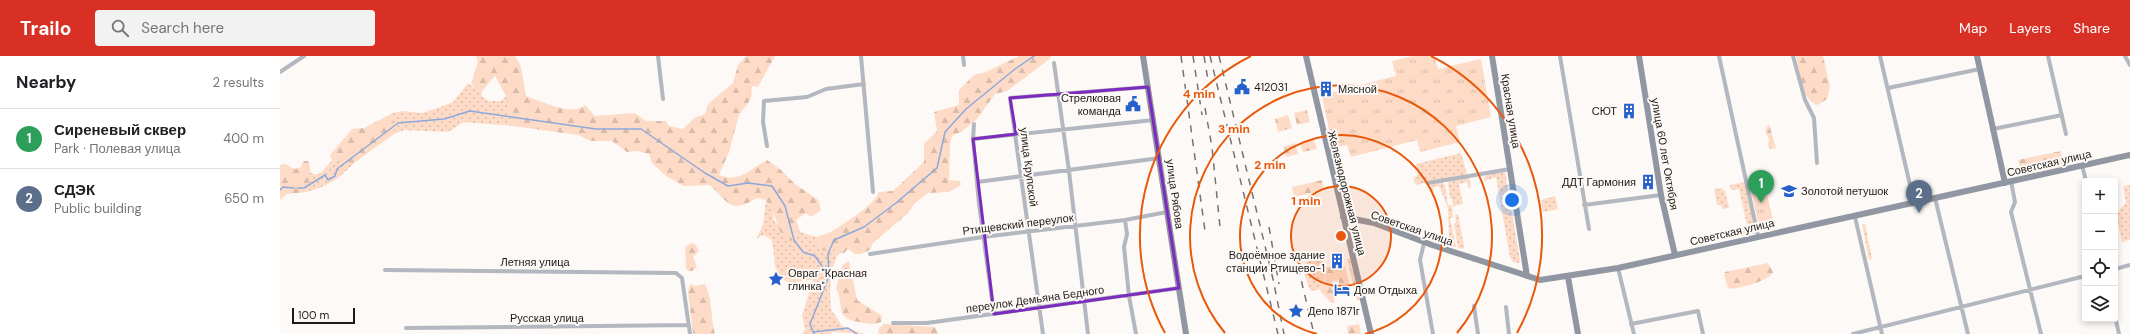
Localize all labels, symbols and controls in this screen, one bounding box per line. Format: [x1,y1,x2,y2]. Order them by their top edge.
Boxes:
search box [95,10,375,46]
text: Trailo [20,16,71,41]
icon: search [109,17,131,39]
text: Search here [141,18,224,38]
text: Map [1959,19,1987,37]
text: Layers [2009,19,2051,37]
text: Share [2073,19,2110,37]
text: Nearby [16,71,76,93]
street label: Красная улица [1498,73,1524,150]
text: 2 results [213,74,264,91]
public building icon: 412031 [1233,78,1251,96]
place label: 412031 [1254,80,1288,94]
building icon: Мясной [1317,80,1335,98]
place label: Мясной [1338,82,1377,96]
text: 4 min [1183,86,1215,102]
place label: Стрелковая команда [1061,91,1122,118]
public building icon: Стрелковая команда [1124,95,1142,113]
street label: улица 60 лет Октября [1648,97,1682,211]
building icon: СЮТ [1620,102,1638,120]
place label: СЮТ [1592,104,1617,118]
text: Сиреневый сквер [54,120,186,140]
text: 3 min [1218,121,1250,137]
street label: улица Крупской [1017,127,1041,207]
street label: Железнодорожная улица [1325,129,1370,258]
text: 1 [27,130,31,147]
text: 400 m [223,130,264,147]
text: Park · Полевая улица [54,140,181,157]
street label: Советская улица [2005,146,2093,180]
text: 2 min [1254,157,1286,173]
street label: улица Рябова [1163,158,1187,231]
pin: 1 [1748,170,1774,203]
building icon: ДДТ Гармония [1639,173,1657,191]
place label: ДДТ Гармония [1562,175,1636,189]
map controls [2082,178,2118,322]
button: + [2082,178,2118,214]
text: СДЭК [54,180,95,200]
pin: 2 [1906,180,1932,213]
school or university icon: Золотой петушок [1780,182,1798,200]
place label: Золотой петушок [1801,184,1888,198]
text: 2 [25,190,33,207]
text: 650 m [224,190,264,207]
your location [1502,190,1522,210]
text: 1 min [1291,193,1321,209]
text: Public building [54,200,142,217]
street label: Советская улица [1369,207,1456,249]
street label: Ртищевский переулок [962,210,1074,238]
button: − [2082,214,2118,250]
street label: Советская улица [1688,215,1776,249]
centre of rings [1334,229,1348,243]
place label: Водоёмное здание станции Ртищево-1 [1226,248,1325,275]
button: locate [2082,250,2118,286]
building icon: Водоёмное здание станции Ртищево-1 [1328,252,1346,270]
street label: Летняя улица [500,255,570,269]
place label: Овраг "Красная глинка" [788,266,867,293]
place icon: Овраг "Красная глинка" [767,270,785,288]
hotel icon: Дом Отдыха [1333,281,1351,299]
street label: переулок Демьяна Бедного [965,282,1105,316]
place label: Дом Отдыха [1354,283,1418,297]
button: layers [2082,286,2118,322]
place icon: Депо 1871г [1287,302,1305,320]
place label: Депо 1871г [1308,304,1360,318]
scale bar [292,306,355,325]
text: 100 m [298,308,329,322]
street label: Русская улица [510,311,585,325]

